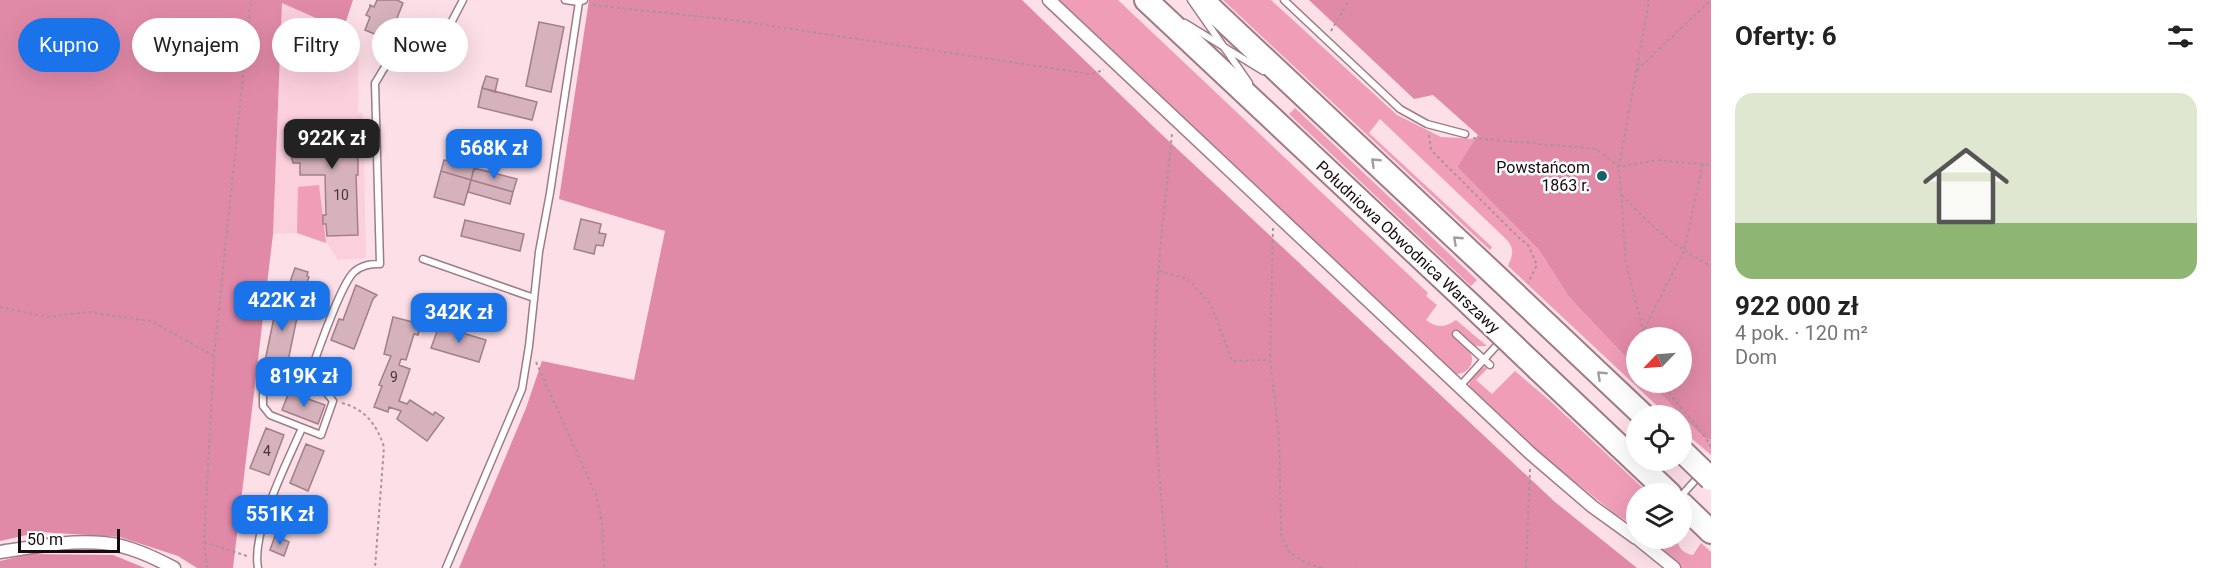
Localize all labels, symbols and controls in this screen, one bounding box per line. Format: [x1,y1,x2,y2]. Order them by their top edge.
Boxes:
chip: Kupno [18,18,120,72]
chip: Wynajem [132,18,260,72]
chip: Filtry [272,18,360,72]
chip: Nowe [372,18,468,72]
icon: filters [2164,20,2197,53]
text: Oferty: 6 [1735,21,1837,51]
pin: 922K zł [277,119,387,170]
text: 922K zł [298,126,366,150]
pin: 568K zł [439,129,549,180]
icon: home [1912,132,2020,240]
text: 568K zł [460,136,528,160]
street label: Południowa Obwodnica Warszawy [1312,157,1504,338]
place label: Powstańcom 1863 r. [1496,158,1590,195]
one-way arrow [1371,159,1382,170]
marker: Powstańcom 1863 r. [1595,169,1609,183]
house number: 10 [333,187,349,203]
one-way arrow [1454,236,1464,247]
pin: 422K zł [227,281,337,332]
text: 422K zł [248,288,316,312]
text: 922 000 zł [1735,291,1859,321]
pin: 342K zł [404,293,514,344]
text: 342K zł [425,300,493,324]
text: 4 pok. · 120 m² [1735,321,1868,345]
north arrow [1626,327,1692,393]
map controls [1626,327,1692,549]
text: Dom [1735,345,1777,369]
pin: 819K zł [249,357,359,408]
text: 819K zł [270,364,338,388]
house number: 9 [390,369,398,385]
one-way arrow [1598,372,1609,383]
button: locate [1626,405,1692,471]
house number: 4 [263,443,271,459]
button: layers [1626,483,1692,549]
pin: 551K zł [225,495,335,546]
text: 551K zł [246,502,314,526]
scale bar [18,526,120,554]
text: 50 m [27,530,63,549]

